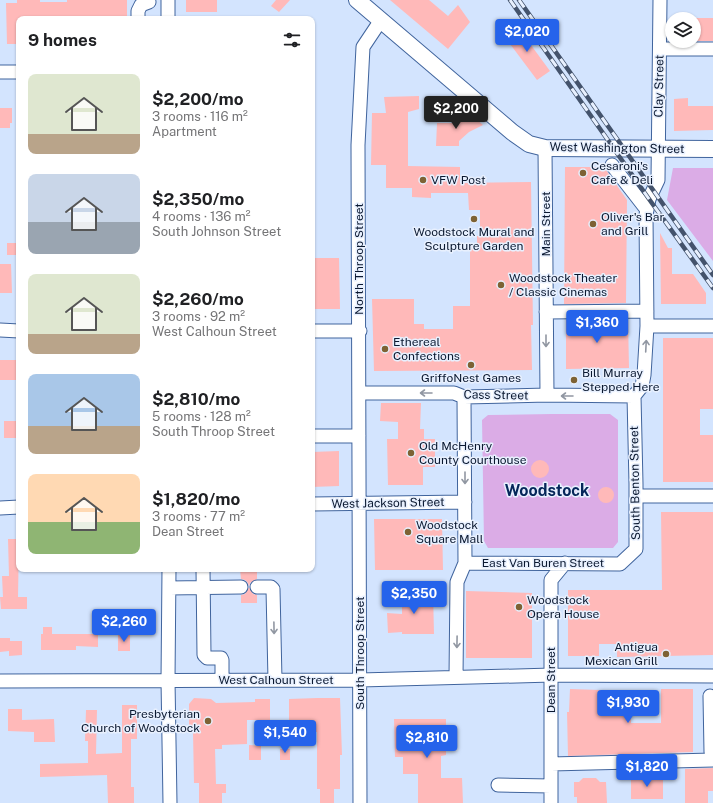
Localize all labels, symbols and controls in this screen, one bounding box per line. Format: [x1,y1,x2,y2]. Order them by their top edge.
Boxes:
map controls [665,12,701,48]
button: layers [665,12,701,48]
pin: $2,020 [494,19,560,53]
text: $2,020 [504,24,550,39]
icon: filters [281,29,303,51]
text: 9 homes [28,30,97,50]
street label: Clay Street [651,54,667,117]
text: $2,200/mo [152,89,244,109]
icon: home [60,90,108,138]
pin: $2,200 [423,96,489,130]
text: $2,200 [433,101,479,116]
text: 3 rooms · 116 m² [152,109,248,124]
text: Apartment [152,124,217,139]
street label: West Washington Street [549,140,685,156]
place label: Cesaroni's Cafe & Deli [591,159,653,187]
marker: Cesaroni's Cafe & Deli [578,168,588,178]
place label: VFW Post [431,173,486,187]
marker: VFW Post [418,175,428,185]
text: $2,350/mo [152,189,244,209]
icon: home [60,190,108,238]
street label: Main Street [539,191,553,257]
street label: North Throop Street [352,203,366,315]
text: 4 rooms · 136 m² [152,209,251,224]
place label: Oliver's Bar and Grill [601,210,664,238]
marker: Woodstock Mural and Sculpture Garden [469,214,479,224]
marker: Oliver's Bar and Grill [588,219,598,229]
text: South Johnson Street [152,224,281,239]
place label: Woodstock Mural and Sculpture Garden [413,225,535,253]
place label: Woodstock Theater / Classic Cinemas [509,271,617,299]
marker: Woodstock Theater / Classic Cinemas [496,280,506,290]
text: $2,260/mo [152,289,244,309]
icon: home [60,290,108,338]
text: 3 rooms · 92 m² [152,309,245,324]
pin: $1,360 [564,310,630,344]
text: $1,360 [575,315,619,330]
text: West Calhoun Street [152,324,277,339]
one-way arrow [542,334,550,347]
place label: Ethereal Confections [393,335,460,363]
one-way arrow [642,340,650,353]
marker: Ethereal Confections [380,344,390,354]
marker: GriffoNest Games [466,360,476,370]
place label: Bill Murray Stepped Here [582,366,660,394]
place label: GriffoNest Games [421,371,521,385]
marker: Bill Murray Stepped Here [569,375,579,385]
street label: Cass Street [463,387,529,403]
text: $2,810/mo [152,389,240,409]
one-way arrow [420,389,433,397]
icon: home [60,390,108,438]
one-way arrow [561,392,574,399]
text: 5 rooms · 128 m² [152,409,251,424]
text: South Throop Street [152,424,275,439]
street label: South Benton Street [627,426,643,540]
place label: Old McHenry County Courthouse [419,439,527,467]
marker: Old McHenry County Courthouse [406,448,416,458]
one-way arrow [461,471,469,484]
district label: Woodstock [505,481,589,500]
text: $1,820/mo [152,489,240,509]
icon: home [60,490,108,538]
street label: West Jackson Street [331,495,445,511]
text: 3 rooms · 77 m² [152,509,245,524]
place label: Woodstock Square Mall [416,518,484,546]
text: Dean Street [152,524,224,539]
marker: Woodstock Square Mall [403,527,413,537]
street label: East Van Buren Street [482,556,605,570]
pin: $2,350 [381,581,447,615]
text: $2,350 [391,586,437,601]
place label: Woodstock Opera House [527,593,600,621]
street label: South Throop Street [353,596,367,710]
marker: Woodstock Opera House [514,602,524,612]
pin: $2,260 [91,609,157,643]
text: $2,260 [101,614,147,629]
one-way arrow [270,621,278,634]
one-way arrow [453,635,461,648]
place label: Antigua Mexican Grill [585,640,658,668]
street label: Dean Street [544,646,558,713]
marker: Antigua Mexican Grill [661,649,671,659]
street label: West Calhoun Street [218,673,334,687]
pin: $1,930 [595,690,661,724]
text: $1,930 [606,695,650,710]
place label: Presbyterian Church of Woodstock [81,707,200,735]
marker: Presbyterian Church of Woodstock [203,716,213,726]
pin: $1,540 [252,720,318,754]
text: $1,540 [263,725,307,740]
pin: $2,810 [394,725,460,759]
text: $2,810 [405,730,449,745]
pin: $1,820 [614,754,680,788]
text: $1,820 [625,759,669,774]

